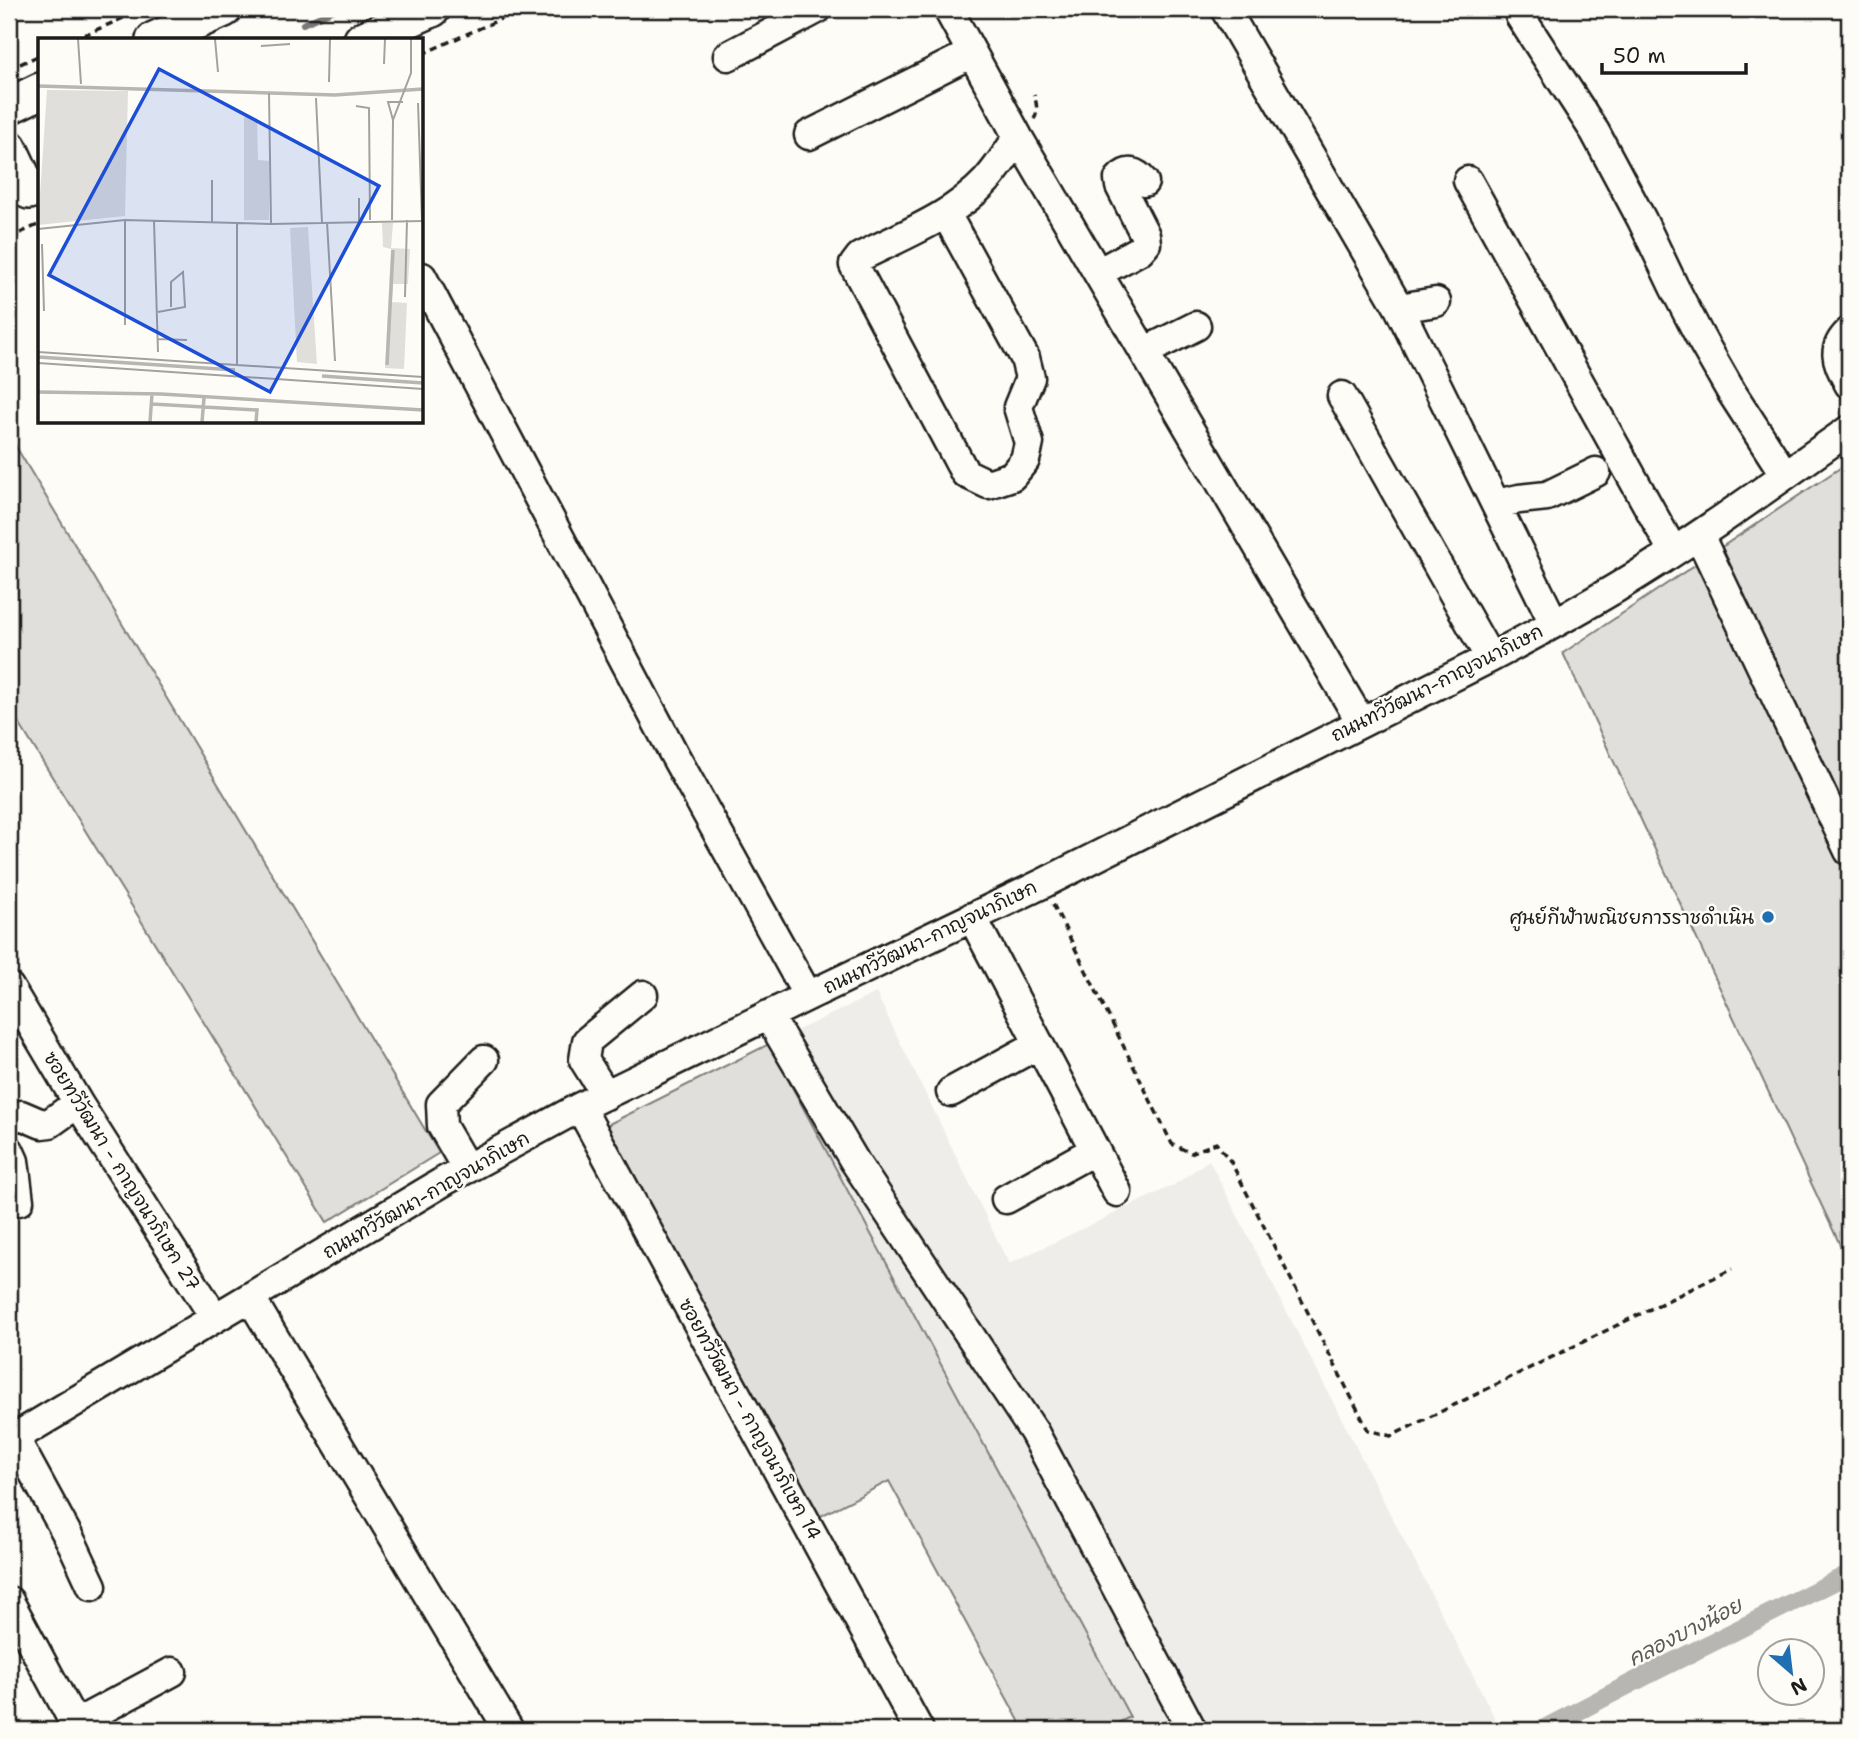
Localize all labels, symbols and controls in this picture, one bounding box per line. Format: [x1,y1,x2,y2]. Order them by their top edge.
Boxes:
scale bar [1602,32,1746,76]
inset map [38,38,424,424]
text: 50 m [1613,42,1666,70]
street label: ถนนทวีวัฒนา-กาญจนาภิเษก [1327,619,1547,747]
street label: ถนนทวีวัฒนา-กาญจนาภิเษก [819,874,1041,1000]
place label: ศูนย์กีฬาพณิชยการราชดำเนิน [1509,905,1754,932]
marker: ศูนย์กีฬาพณิชยการราชดำเนิน [1760,909,1776,925]
street label: ซอยทวีวัฒนา - กาญจนาภิเษก 27 [38,1047,206,1295]
street label: ถนนทวีวัฒนา-กาญจนาภิเษก [318,1125,534,1265]
street label: ซอยทวีวัฒนา - กาญจนาภิเษก 14 [673,1294,827,1544]
water label: คลองบางน้อย [1623,1590,1749,1673]
north arrow [1756,1638,1826,1708]
text: N [1786,1672,1811,1701]

